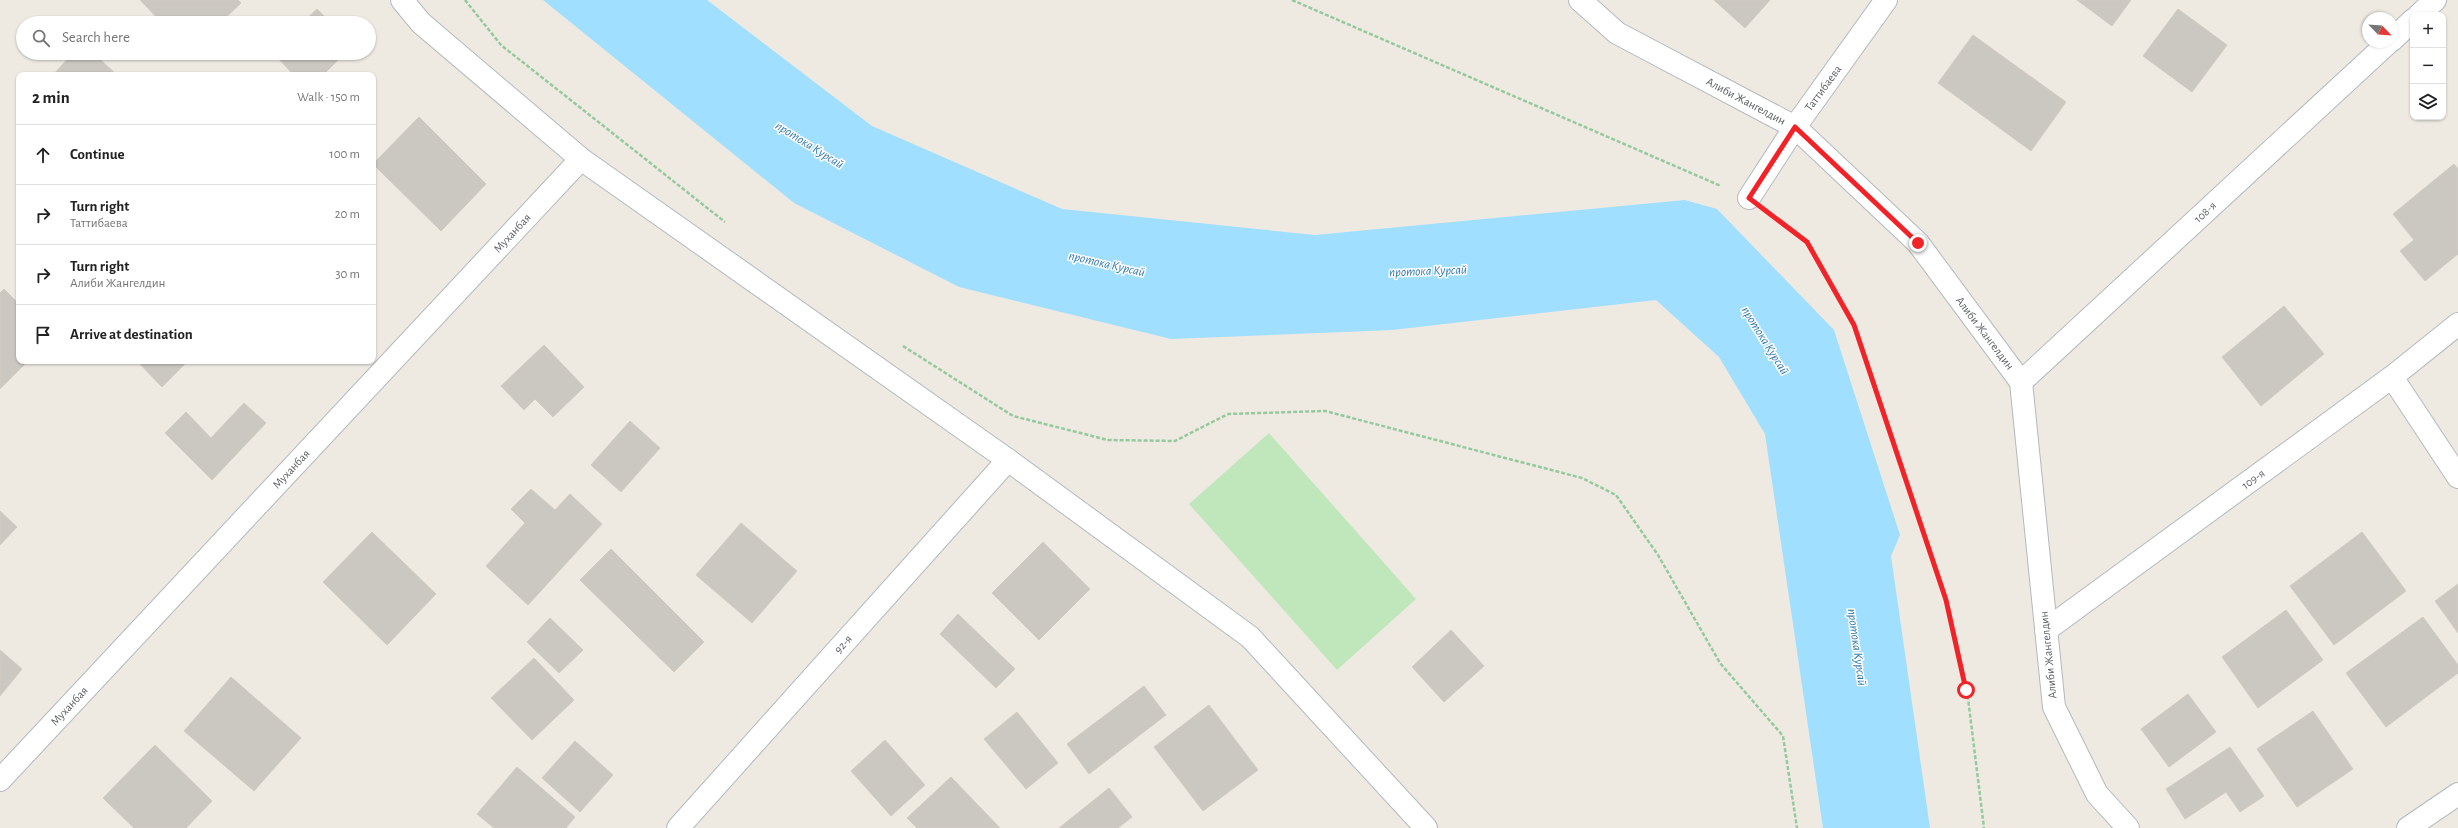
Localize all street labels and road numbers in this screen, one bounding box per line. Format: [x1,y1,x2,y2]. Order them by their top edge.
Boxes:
street label: Таттибаева [1802,62,1844,113]
street label: Алиби Жангелдин [1704,75,1788,127]
street label: 108-я [2192,199,2218,225]
street label: Муханбая [491,211,534,255]
street label: Алиби Жангелдин [1954,294,2016,372]
street label: Муханбая [270,447,313,491]
street label: 109-я [2239,467,2267,491]
street label: Алиби Жангелдин [2037,611,2059,699]
street label: 92-я [832,632,854,656]
street label: Муханбая [48,684,91,728]

